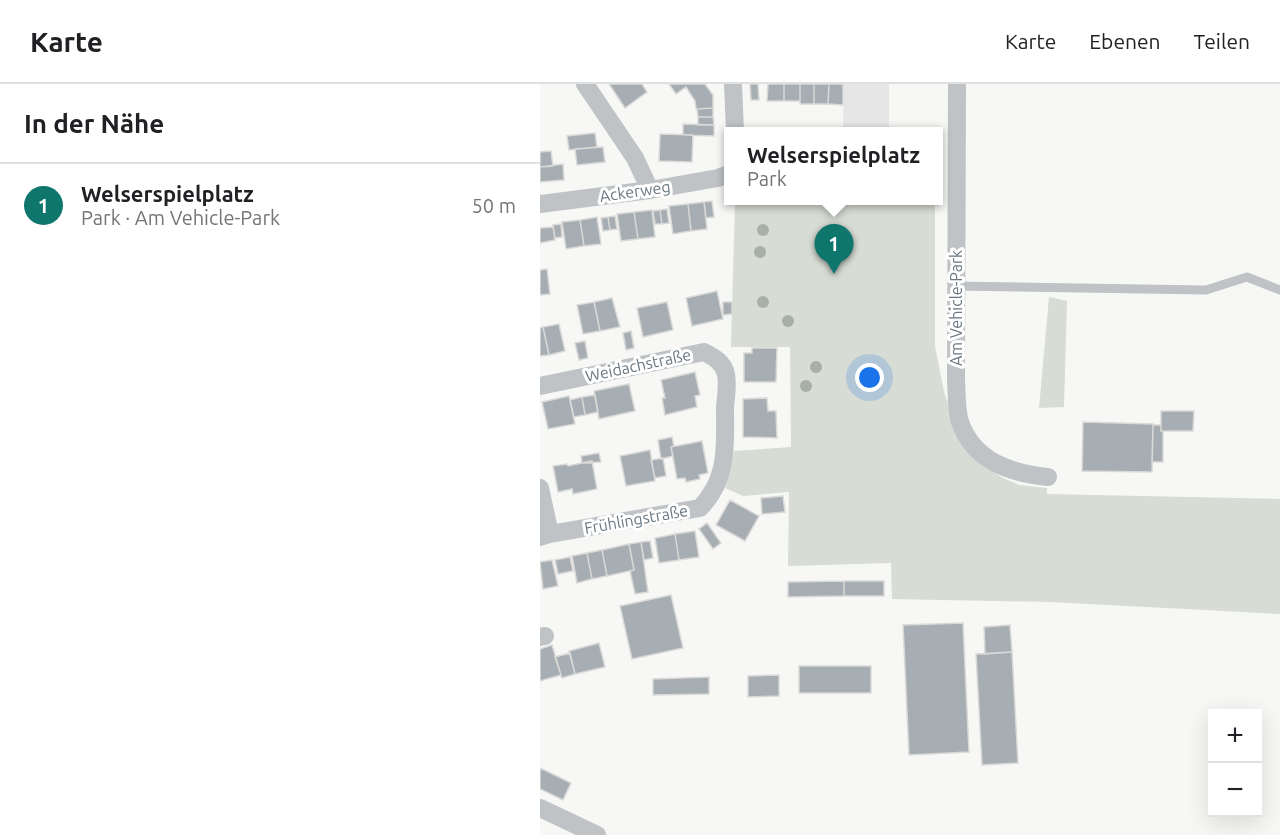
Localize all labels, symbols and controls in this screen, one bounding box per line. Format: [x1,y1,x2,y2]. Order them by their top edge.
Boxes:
text: Karte [30,26,103,57]
text: Karte [1005,29,1056,53]
text: Ebenen [1089,29,1161,53]
text: Teilen [1194,29,1250,53]
text: In der Nähe [24,109,164,138]
popup [724,127,943,205]
text: Welserspielplatz [747,142,920,167]
text: Park [747,167,787,190]
street label: Ackerweg [598,177,672,205]
text: Welserspielplatz [81,181,254,206]
text: 1 [38,194,49,217]
text: 50 m [472,194,516,217]
text: Park · Am Vehicle-Park [81,206,280,229]
pin: 1 [814,224,854,274]
street label: Am Vehicle-Park [947,250,965,366]
street label: Weidachstraße [584,345,692,385]
your location [855,363,884,392]
street label: Frühlingstraße [583,501,689,537]
map controls [1208,709,1262,817]
button: + [1208,709,1262,763]
button: − [1208,763,1262,817]

